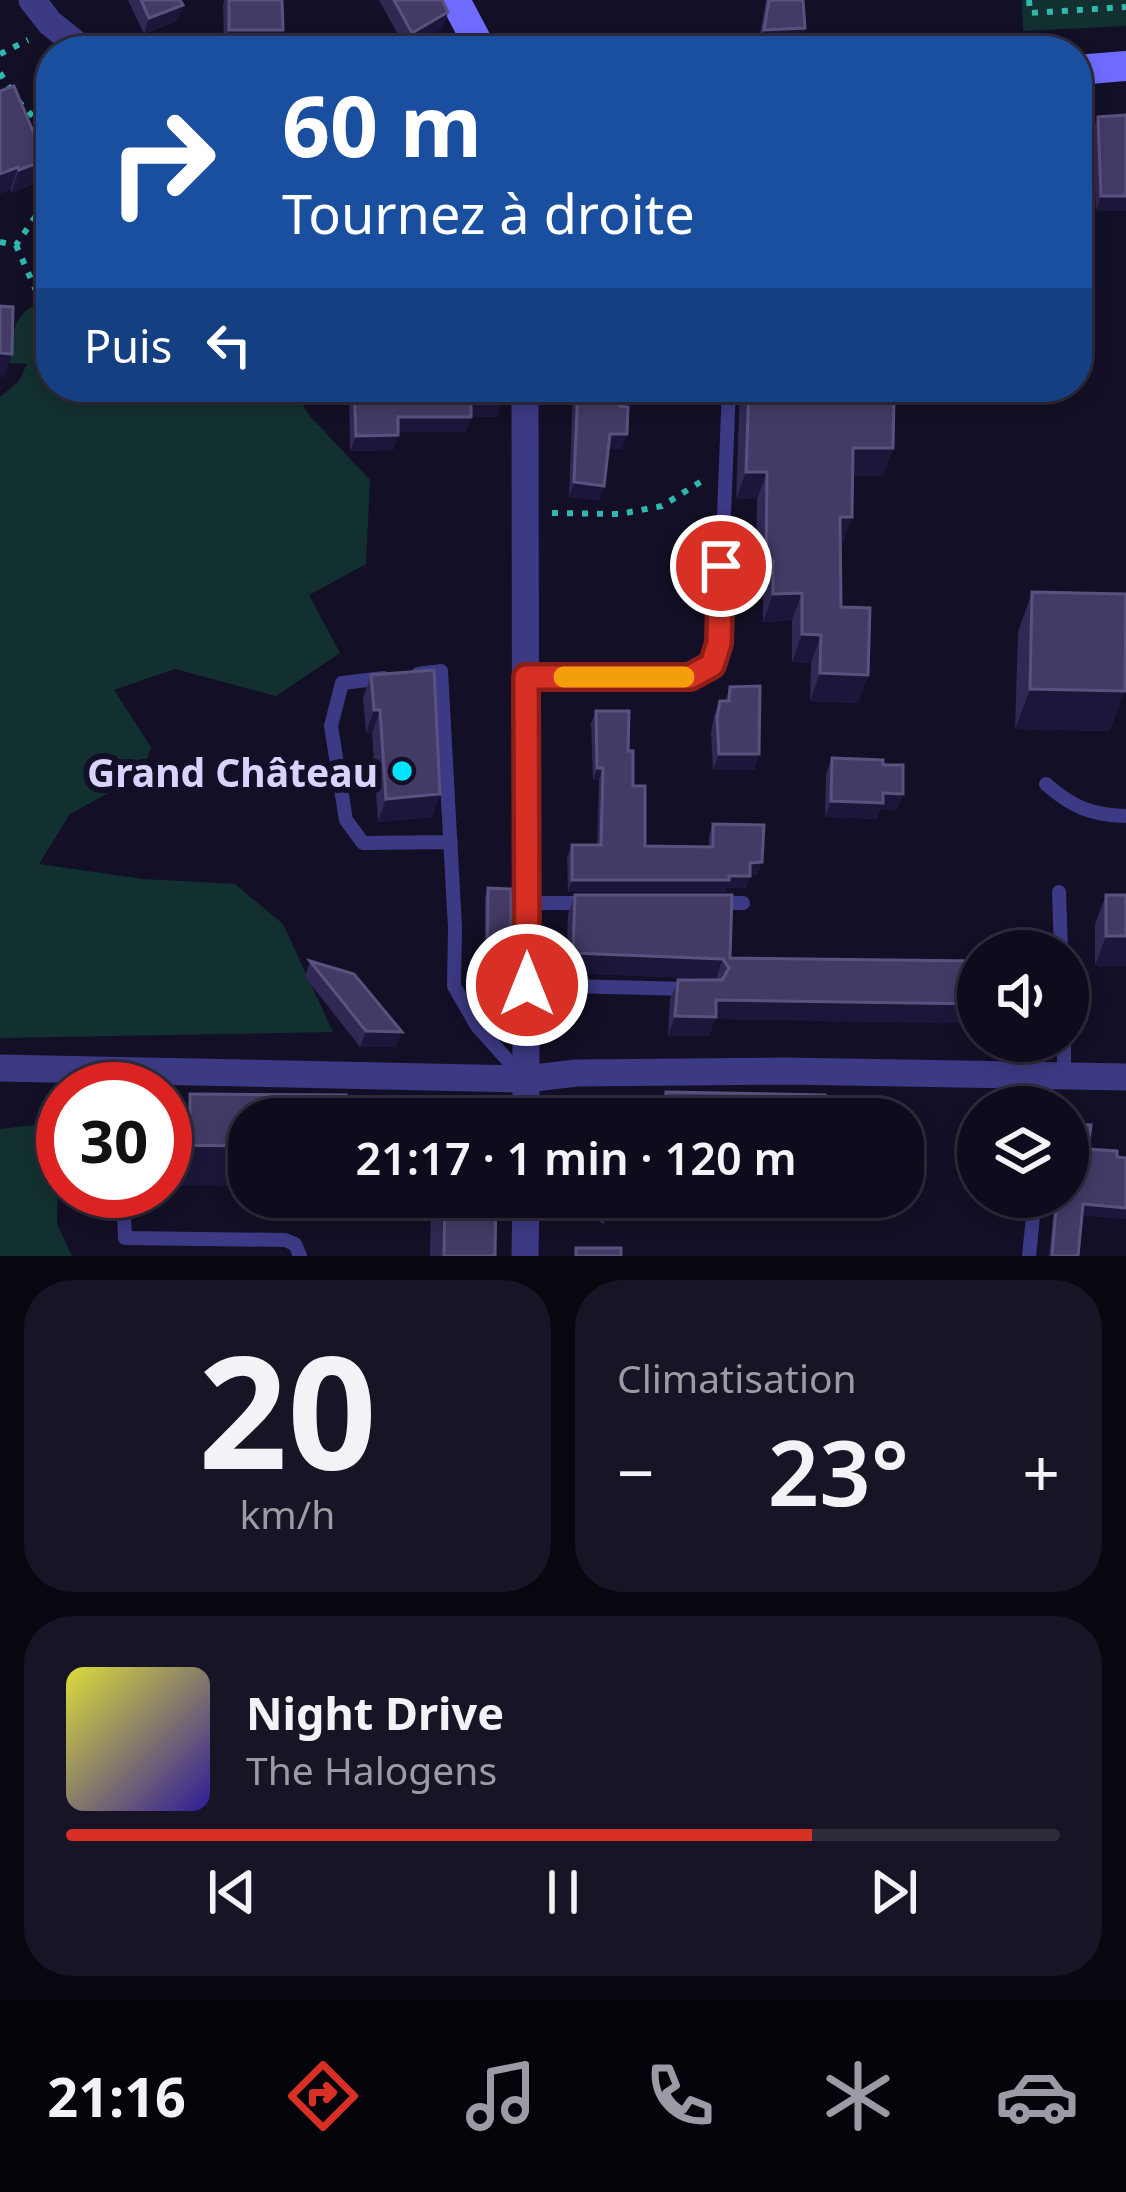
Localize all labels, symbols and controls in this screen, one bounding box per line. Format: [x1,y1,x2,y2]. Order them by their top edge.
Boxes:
text: 60 m [282,67,482,182]
icon: right [84,84,240,240]
text: Tournez à droite [282,176,695,250]
icon: left [196,312,262,378]
text: Puis [84,315,172,376]
pin [670,515,772,617]
icon: arrive [688,533,754,599]
place label: Grand Château [87,745,378,798]
marker: Grand Château [389,758,415,784]
position arrow [464,922,590,1048]
map controls [957,930,1089,1218]
button: sound [957,930,1089,1062]
speed limit sign: 30 [36,1062,192,1218]
button: layers [957,1086,1089,1218]
text: 21:17 · 1 min · 120 m [355,1127,797,1188]
text: 20 [198,1302,377,1515]
text: Climatisation [617,1351,857,1404]
text: 23° [768,1410,909,1532]
text: − [617,1426,655,1516]
text: + [1022,1426,1060,1516]
text: km/h [240,1487,335,1540]
text: Night Drive [246,1682,504,1743]
text: The Halogens [246,1743,497,1796]
icon: previous [199,1859,265,1925]
icon: pause [530,1859,596,1925]
icon: next [861,1859,927,1925]
icon: directions [281,2054,365,2138]
icon: music [459,2054,543,2138]
icon: phone [638,2054,722,2138]
icon: climate [816,2054,900,2138]
icon: car [995,2054,1079,2138]
text: 21:16 [47,2059,186,2133]

